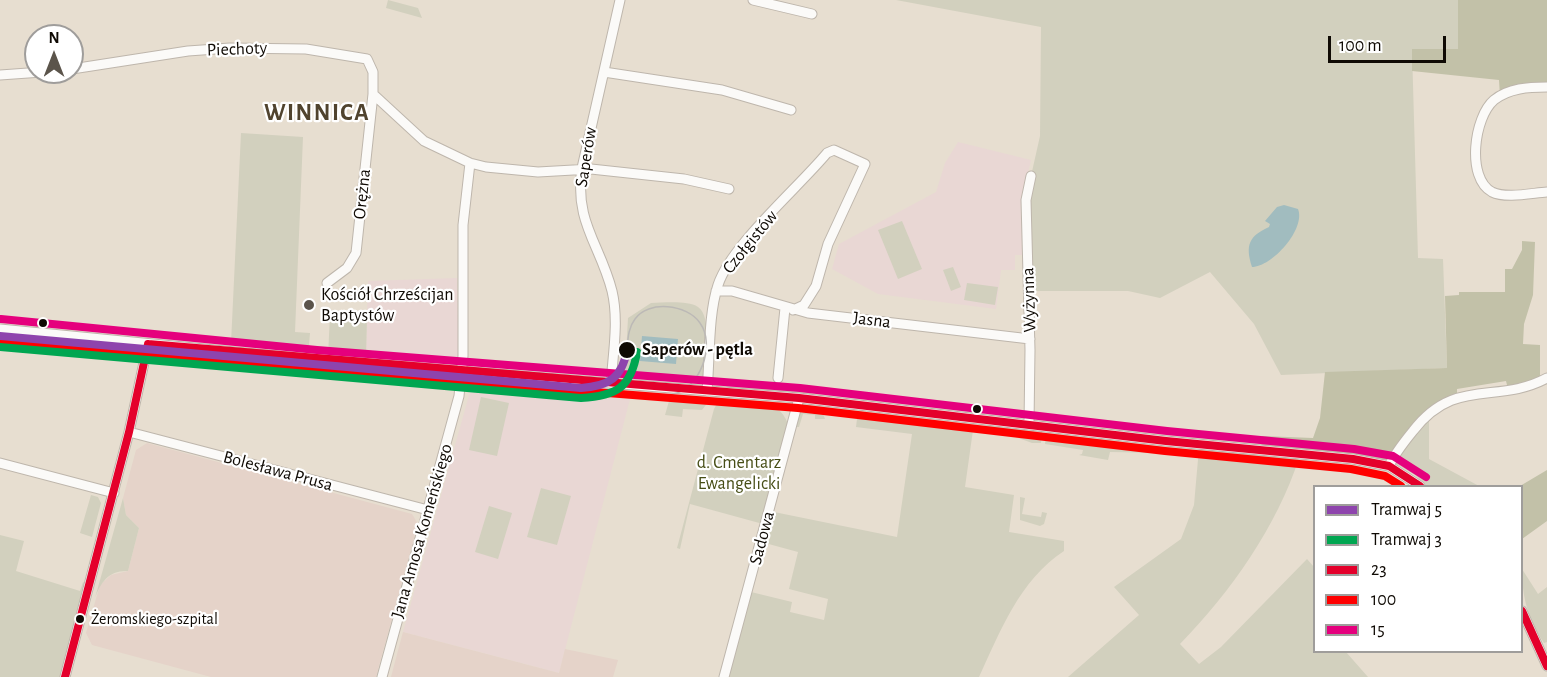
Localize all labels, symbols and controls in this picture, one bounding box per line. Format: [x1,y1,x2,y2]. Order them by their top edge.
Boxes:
north arrow [24,24,84,84]
scale bar [1331,24,1450,62]
text: N [48,30,60,46]
street label: Piechoty [206,37,268,61]
text: 100 m [1339,37,1382,55]
district label: WINNICA [264,99,370,127]
street label: Saperów [571,125,601,189]
street label: Orężna [349,168,375,220]
street label: Czołgistów [718,206,782,278]
street label: Wyżynna [1017,267,1041,333]
place label: Kościół Chrześcijan Baptystów [321,284,454,326]
marker: Kościół Chrześcijan Baptystów [302,298,316,312]
street label: Jasna [852,307,892,333]
unlabelled marker [37,317,49,329]
place label: Saperów - pętla [642,339,753,361]
marker: Saperów - pętla [617,340,637,360]
unlabelled marker [971,403,983,415]
street label: Jana Amosa Komeńskiego [387,441,457,621]
street label: Bolesława Prusa [221,446,335,496]
park label: d. Cmentarz Ewangelicki [697,452,781,494]
legend [1313,485,1523,653]
text: Tramwaj 5 [1371,501,1442,519]
street label: Sadowa [745,509,779,567]
text: Tramwaj 3 [1371,531,1442,549]
text: 23 [1371,561,1387,579]
text: 100 [1371,591,1396,609]
place label: Żeromskiego-szpital [91,609,218,629]
marker: Żeromskiego-szpital [74,613,86,625]
text: 15 [1371,621,1385,639]

